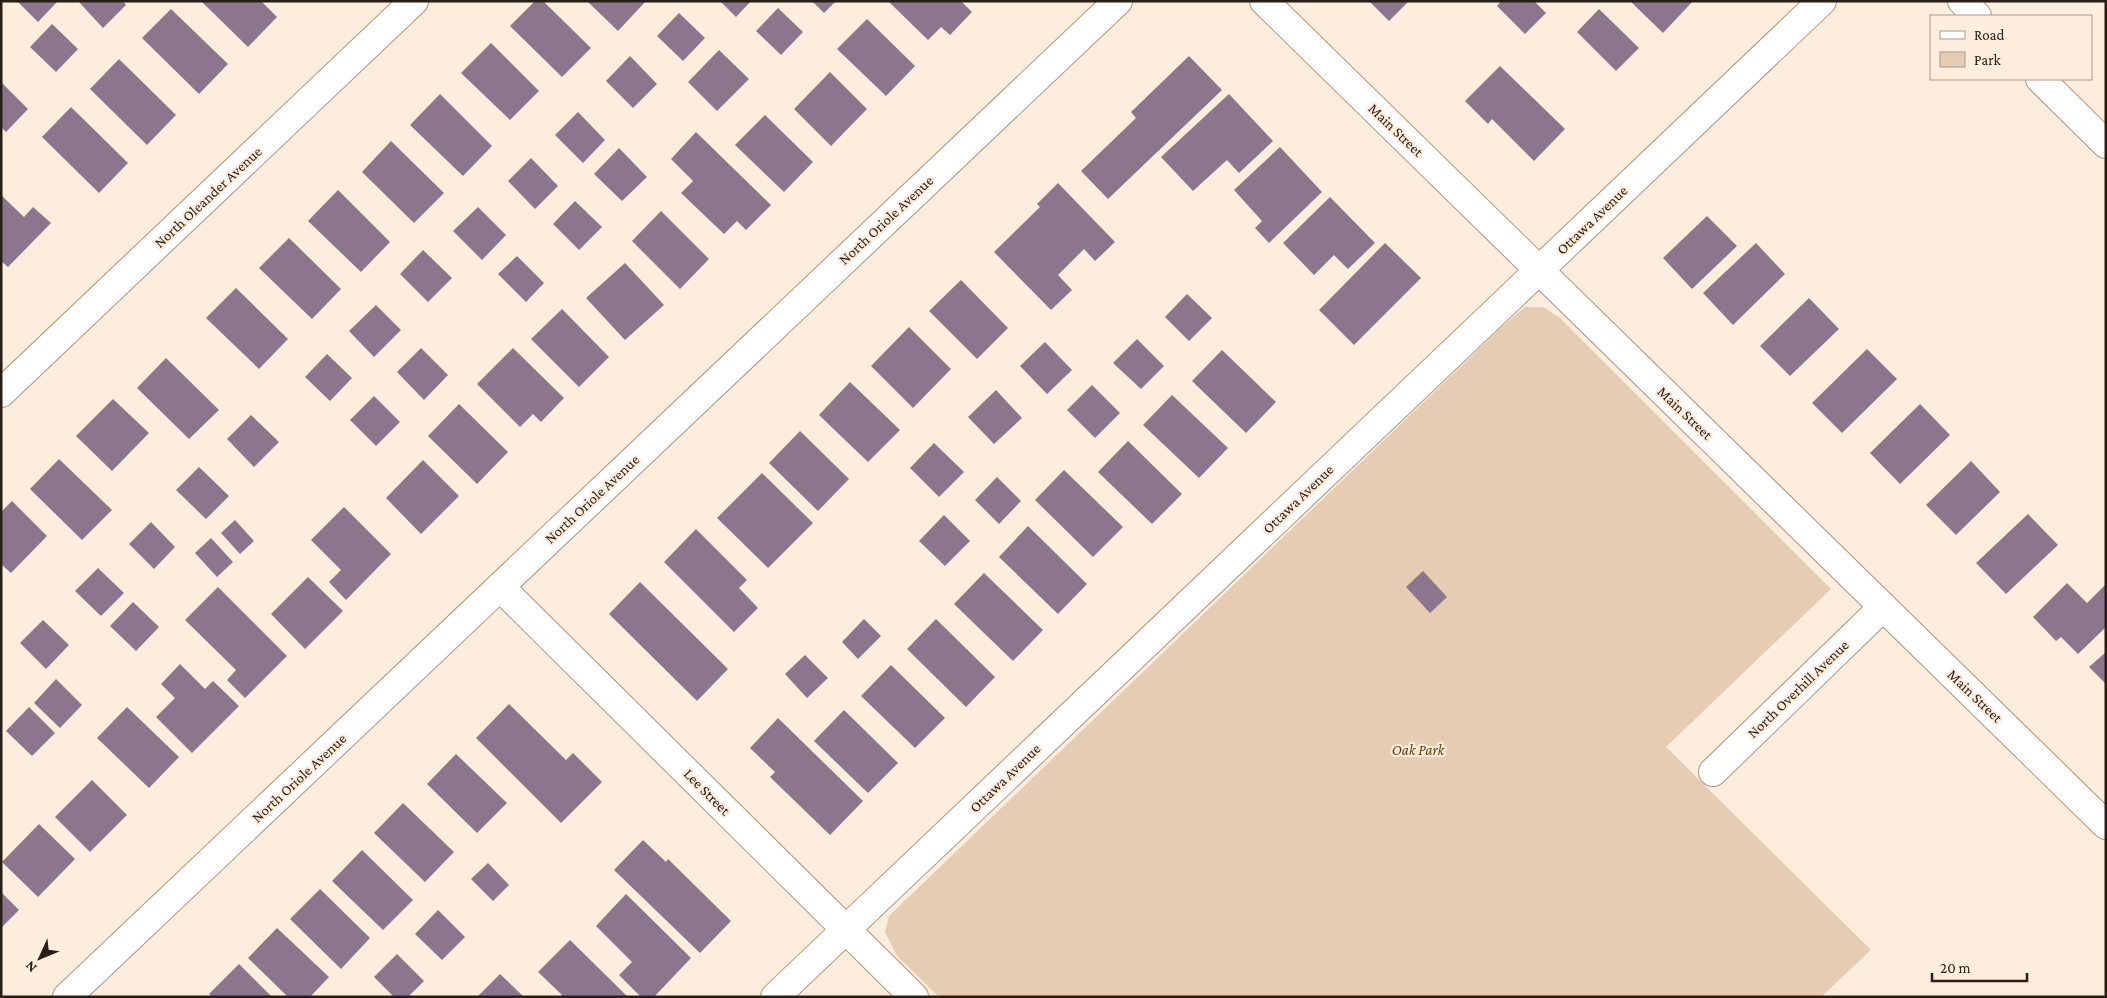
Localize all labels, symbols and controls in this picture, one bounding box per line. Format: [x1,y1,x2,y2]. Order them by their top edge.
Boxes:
legend [1930,15,2092,80]
text: Road [1974,27,2005,43]
text: Park [1974,52,2001,68]
street label: Main Street [1366,100,1427,161]
street label: North Oleander Avenue [151,143,265,251]
street label: North Oriole Avenue [836,172,937,268]
street label: Ottawa Avenue [1553,182,1631,258]
street label: Main Street [1655,383,1716,444]
street label: North Oriole Avenue [542,451,643,547]
street label: Ottawa Avenue [1259,461,1337,537]
street label: North Overhill Avenue [1744,636,1852,741]
street label: Main Street [1945,666,2006,727]
street label: North Oriole Avenue [249,730,350,826]
street label: Ottawa Avenue [966,740,1044,816]
park label: Oak Park [1392,742,1446,758]
street label: Lee Street [681,766,734,819]
north arrow [15,933,65,983]
scale bar [1932,950,2027,982]
text: N [21,958,40,976]
text: 20 m [1940,960,1971,976]

